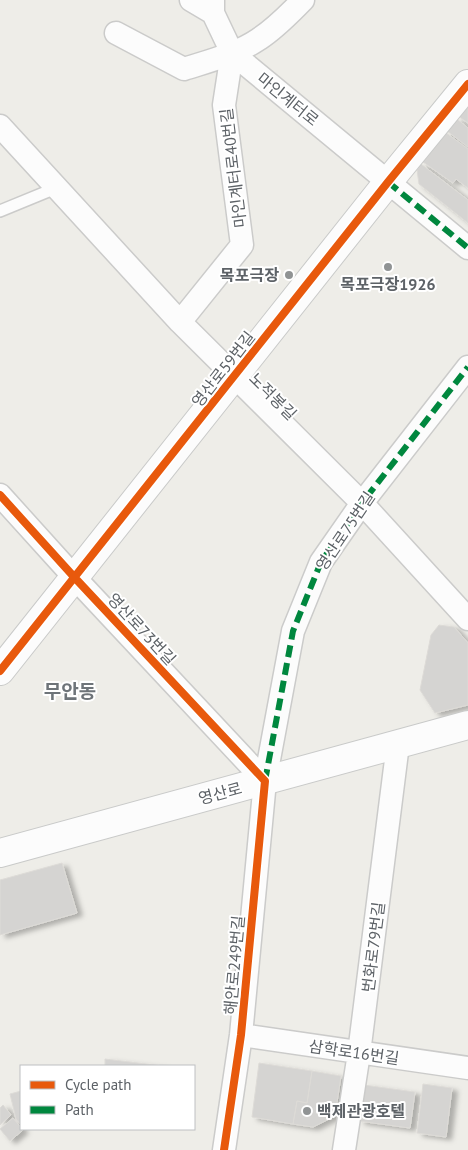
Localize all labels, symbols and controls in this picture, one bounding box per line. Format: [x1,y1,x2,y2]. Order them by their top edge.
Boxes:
street label: 마인계터로 [253,68,323,130]
street label: 마인계터로40번길 [216,107,250,229]
marker: 목포극장1926 [382,261,394,273]
place label: 목포극장 [220,265,279,285]
marker: 목포극장 [283,269,295,281]
place label: 목포극장1926 [340,274,436,294]
street label: 영산로59번길 [187,327,259,411]
street label: 노적봉길 [245,368,301,424]
street label: 영산로75번길 [311,488,379,574]
street label: 영산로73번길 [104,589,180,669]
district label: 무안동 [44,679,96,703]
street label: 영산로 [196,778,244,808]
street label: 번화로79번길 [358,901,388,993]
street label: 해안로249번길 [220,914,248,1016]
street label: 삼학로16번길 [308,1036,400,1068]
legend [20,1065,195,1130]
text: Cycle path [65,1075,131,1094]
text: Path [65,1100,94,1119]
place label: 백제관광호텔 [317,1101,405,1121]
marker: 백제관광호텔 [301,1105,313,1117]

